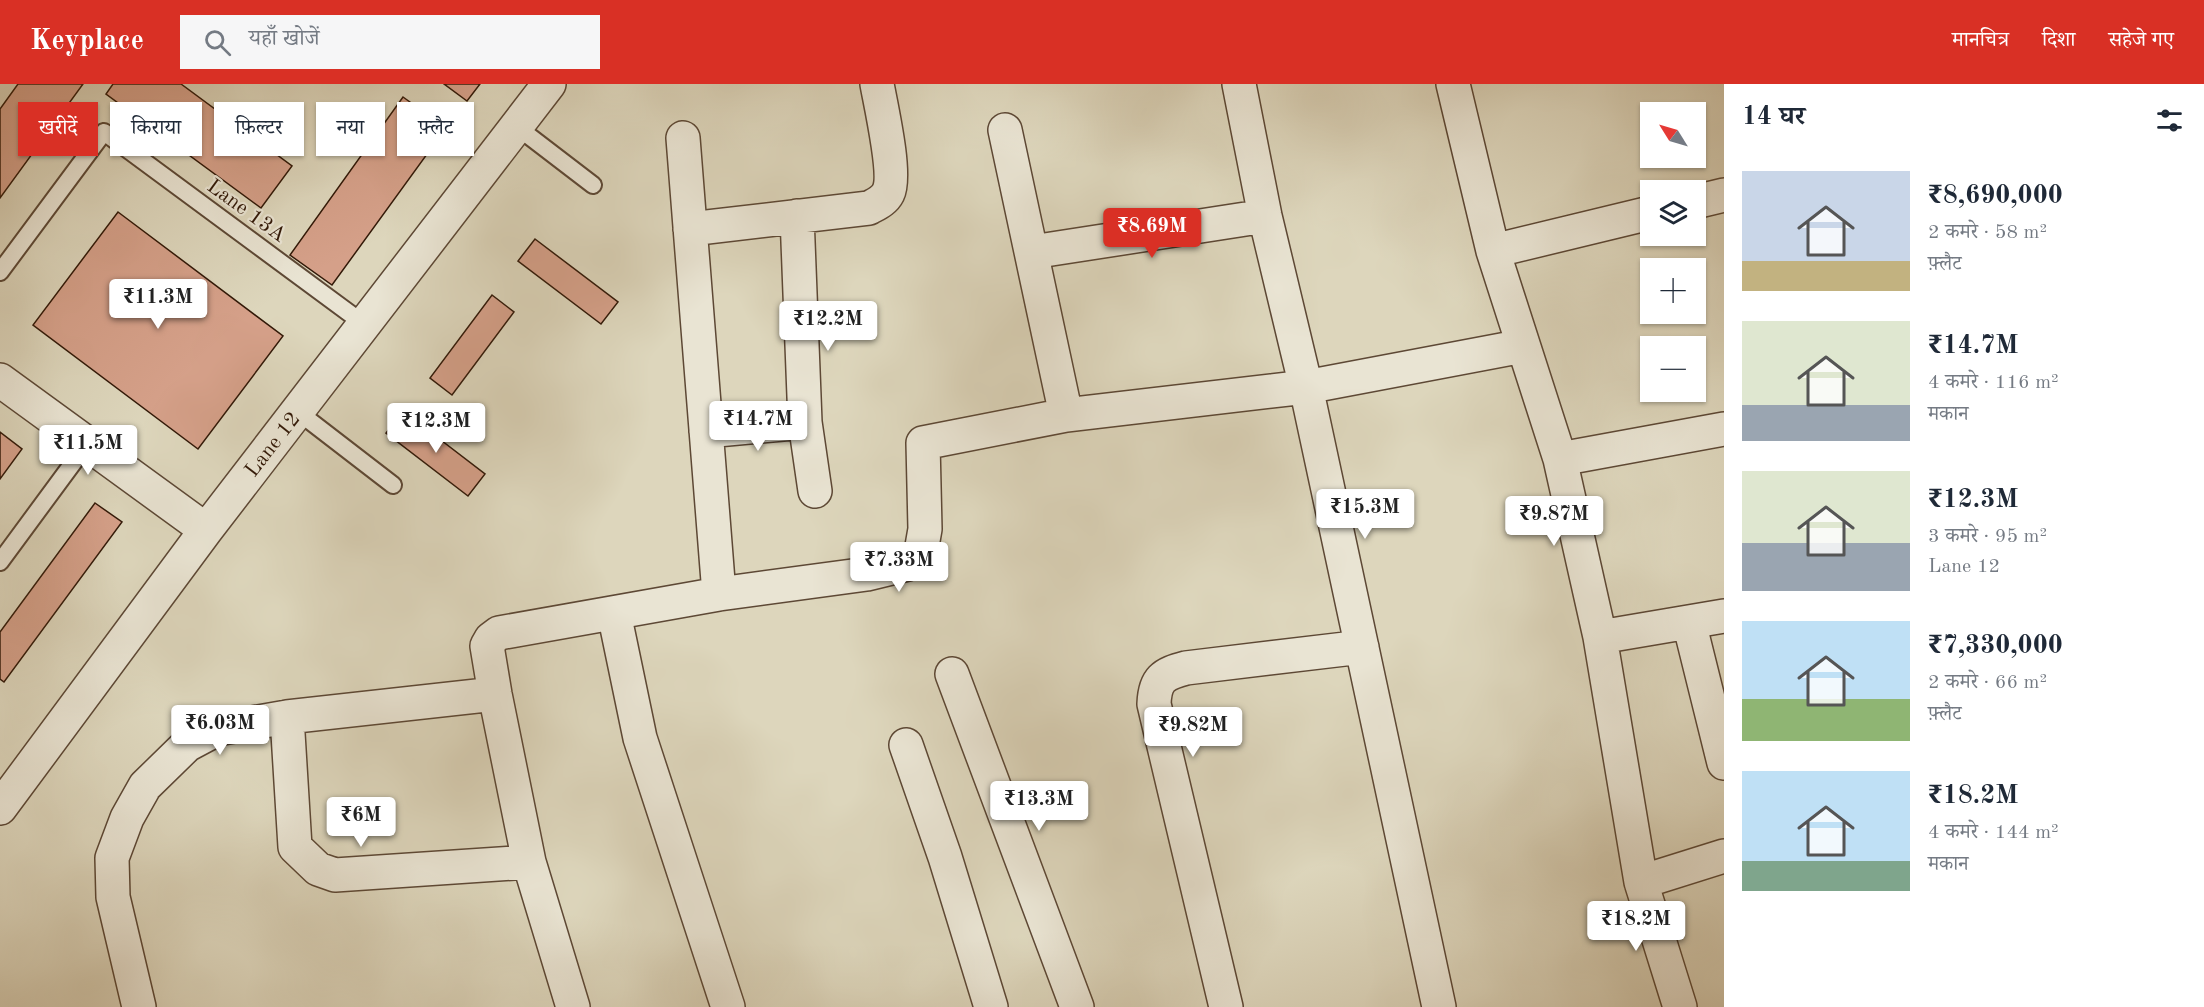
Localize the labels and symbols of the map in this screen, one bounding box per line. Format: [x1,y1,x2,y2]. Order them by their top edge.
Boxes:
north arrow [1640,102,1706,168]
street label: Lane 13A [203,176,289,247]
pin: ₹8.69M [1103,208,1201,259]
pin: ₹11.3M [109,279,207,330]
pin: ₹12.2M [779,301,877,352]
pin: ₹14.7M [709,401,807,452]
pin: ₹12.3M [387,403,485,454]
street label: Lane 12 [242,409,305,481]
pin: ₹11.5M [39,425,137,476]
pin: ₹15.3M [1316,489,1414,540]
pin: ₹9.87M [1505,496,1603,547]
pin: ₹7.33M [850,542,948,593]
pin: ₹6.03M [171,705,269,756]
pin: ₹9.82M [1144,707,1242,758]
pin: ₹13.3M [990,781,1088,832]
pin: ₹6M [332,797,390,848]
pin: ₹18.2M [1587,901,1685,952]

